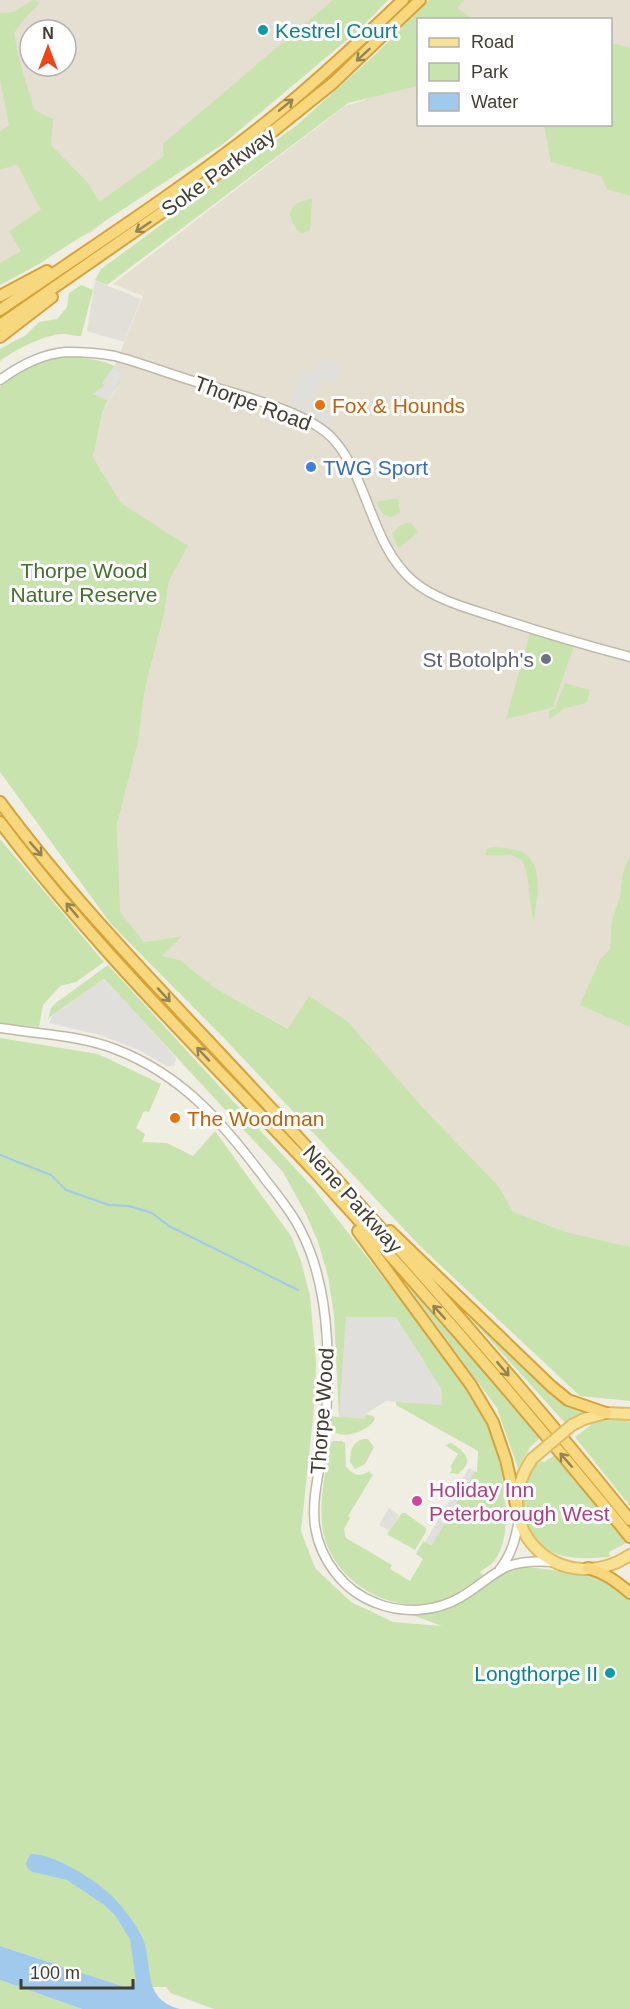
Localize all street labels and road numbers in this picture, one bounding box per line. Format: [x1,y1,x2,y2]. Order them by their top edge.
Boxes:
street label: Soke Parkway [157,123,279,221]
street label: Thorpe Road [191,371,315,435]
street label: Nene Parkway [299,1141,408,1258]
street label: Thorpe Wood [306,1347,338,1475]

